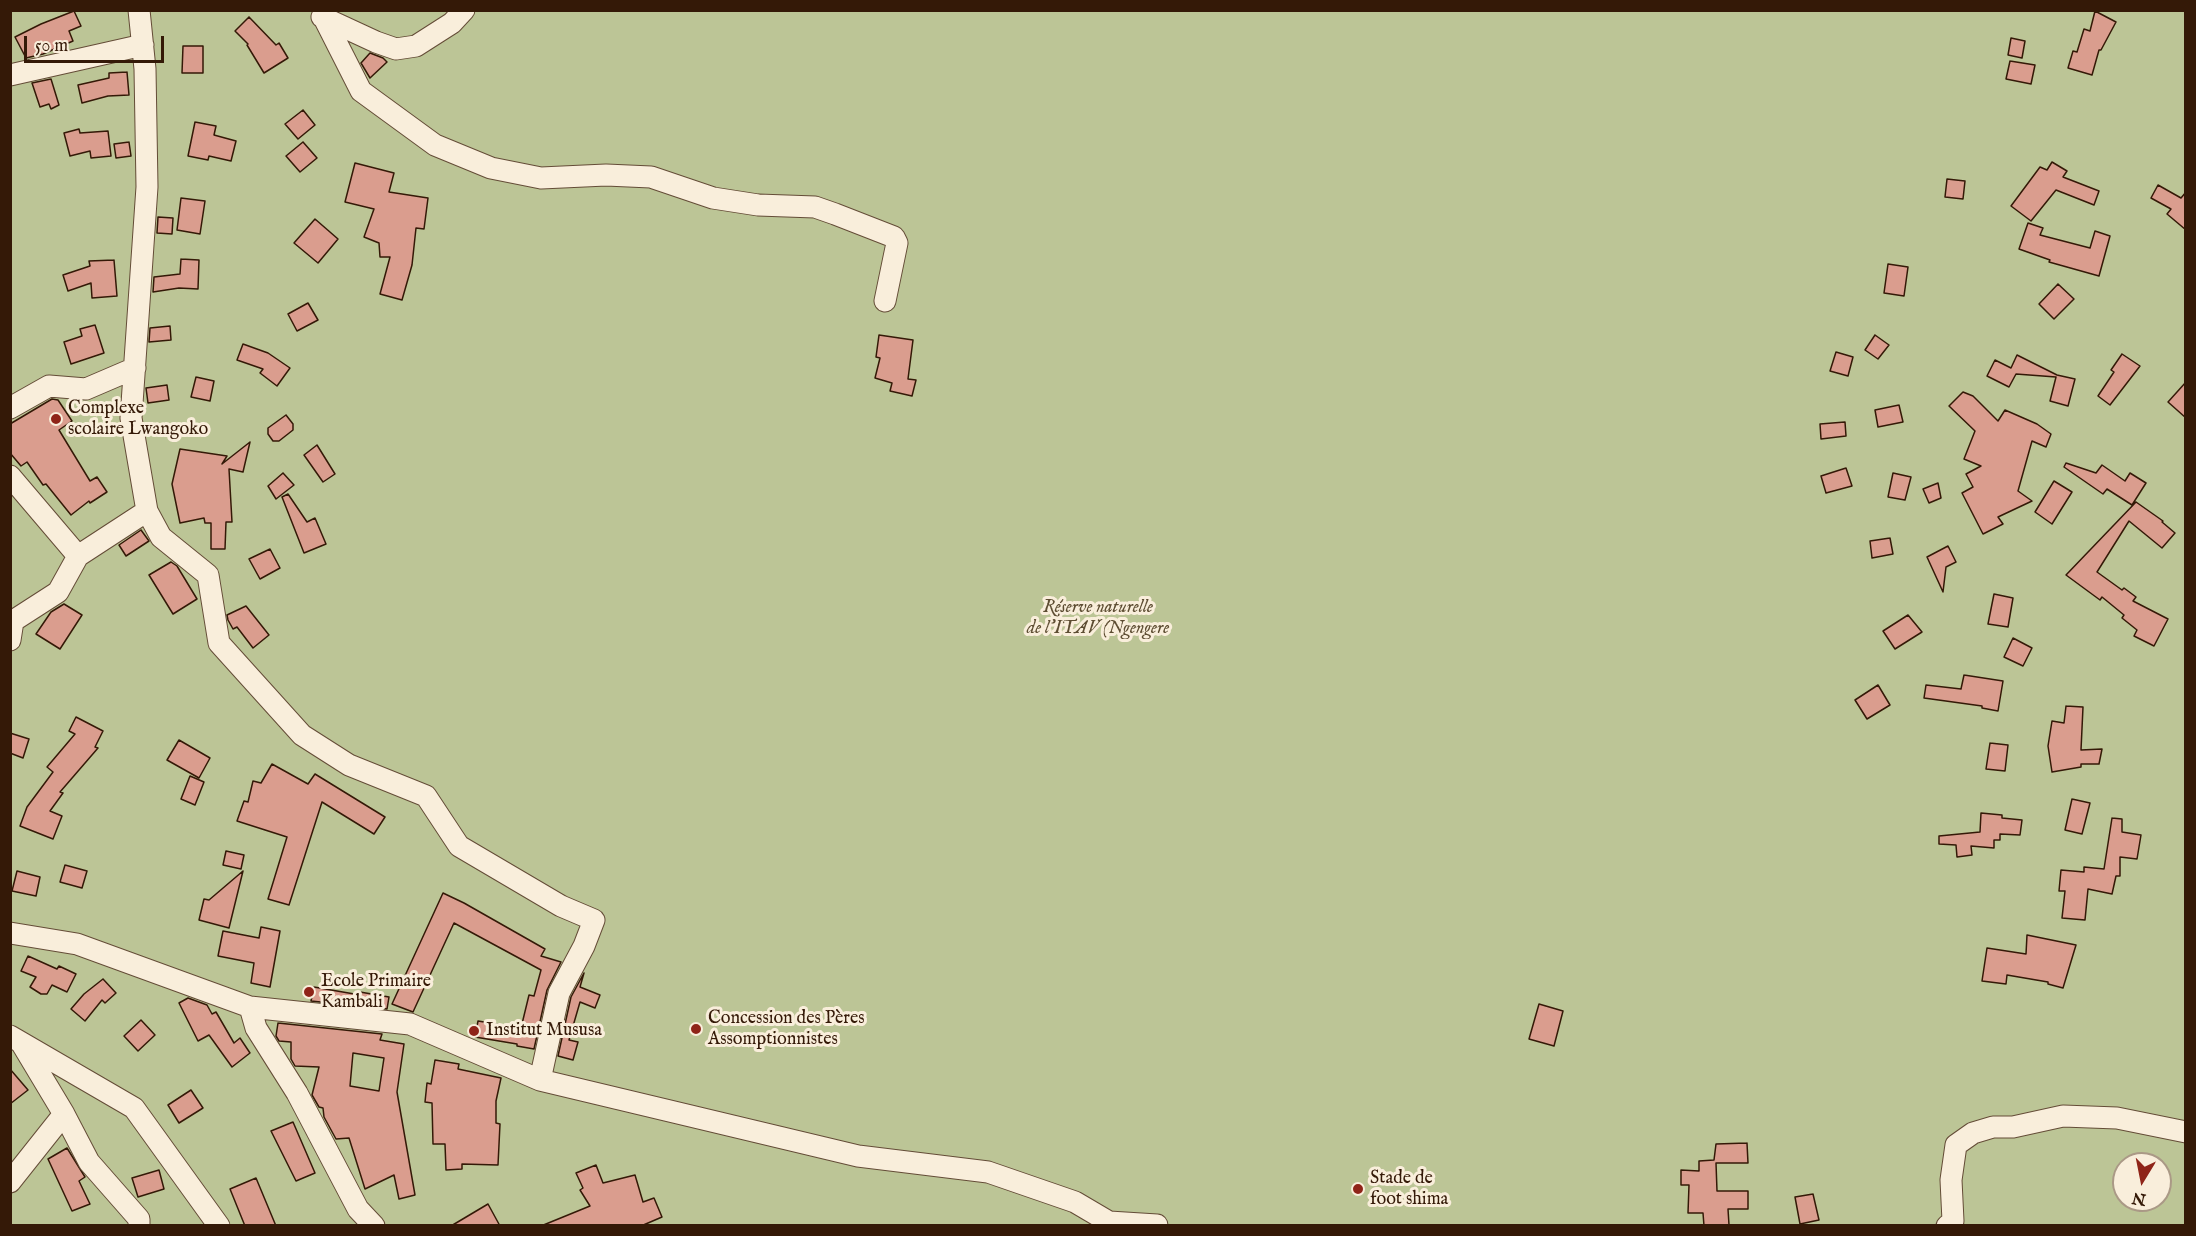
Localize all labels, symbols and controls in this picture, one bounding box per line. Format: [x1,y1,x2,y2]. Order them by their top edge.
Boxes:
scale bar [27,24,166,62]
text: 50 m [35,35,68,58]
place label: Complexe scolaire Lwangoko [68,398,208,440]
marker: Complexe scolaire Lwangoko [49,412,63,426]
park label: Réserve naturelle de l'ITAV (Ngengere [1027,597,1169,640]
place label: Ecole Primaire Kambali [321,971,431,1014]
marker: Ecole Primaire Kambali [302,985,316,999]
place label: Concession des Pères Assomptionnistes [708,1008,865,1050]
place label: Institut Mususa [486,1020,602,1042]
marker: Concession des Pères Assomptionnistes [689,1022,703,1036]
marker: Institut Mususa [467,1024,481,1038]
north arrow [2112,1152,2172,1212]
place label: Stade de foot shima [1370,1168,1448,1210]
marker: Stade de foot shima [1351,1182,1365,1196]
text: N [2131,1187,2148,1209]

